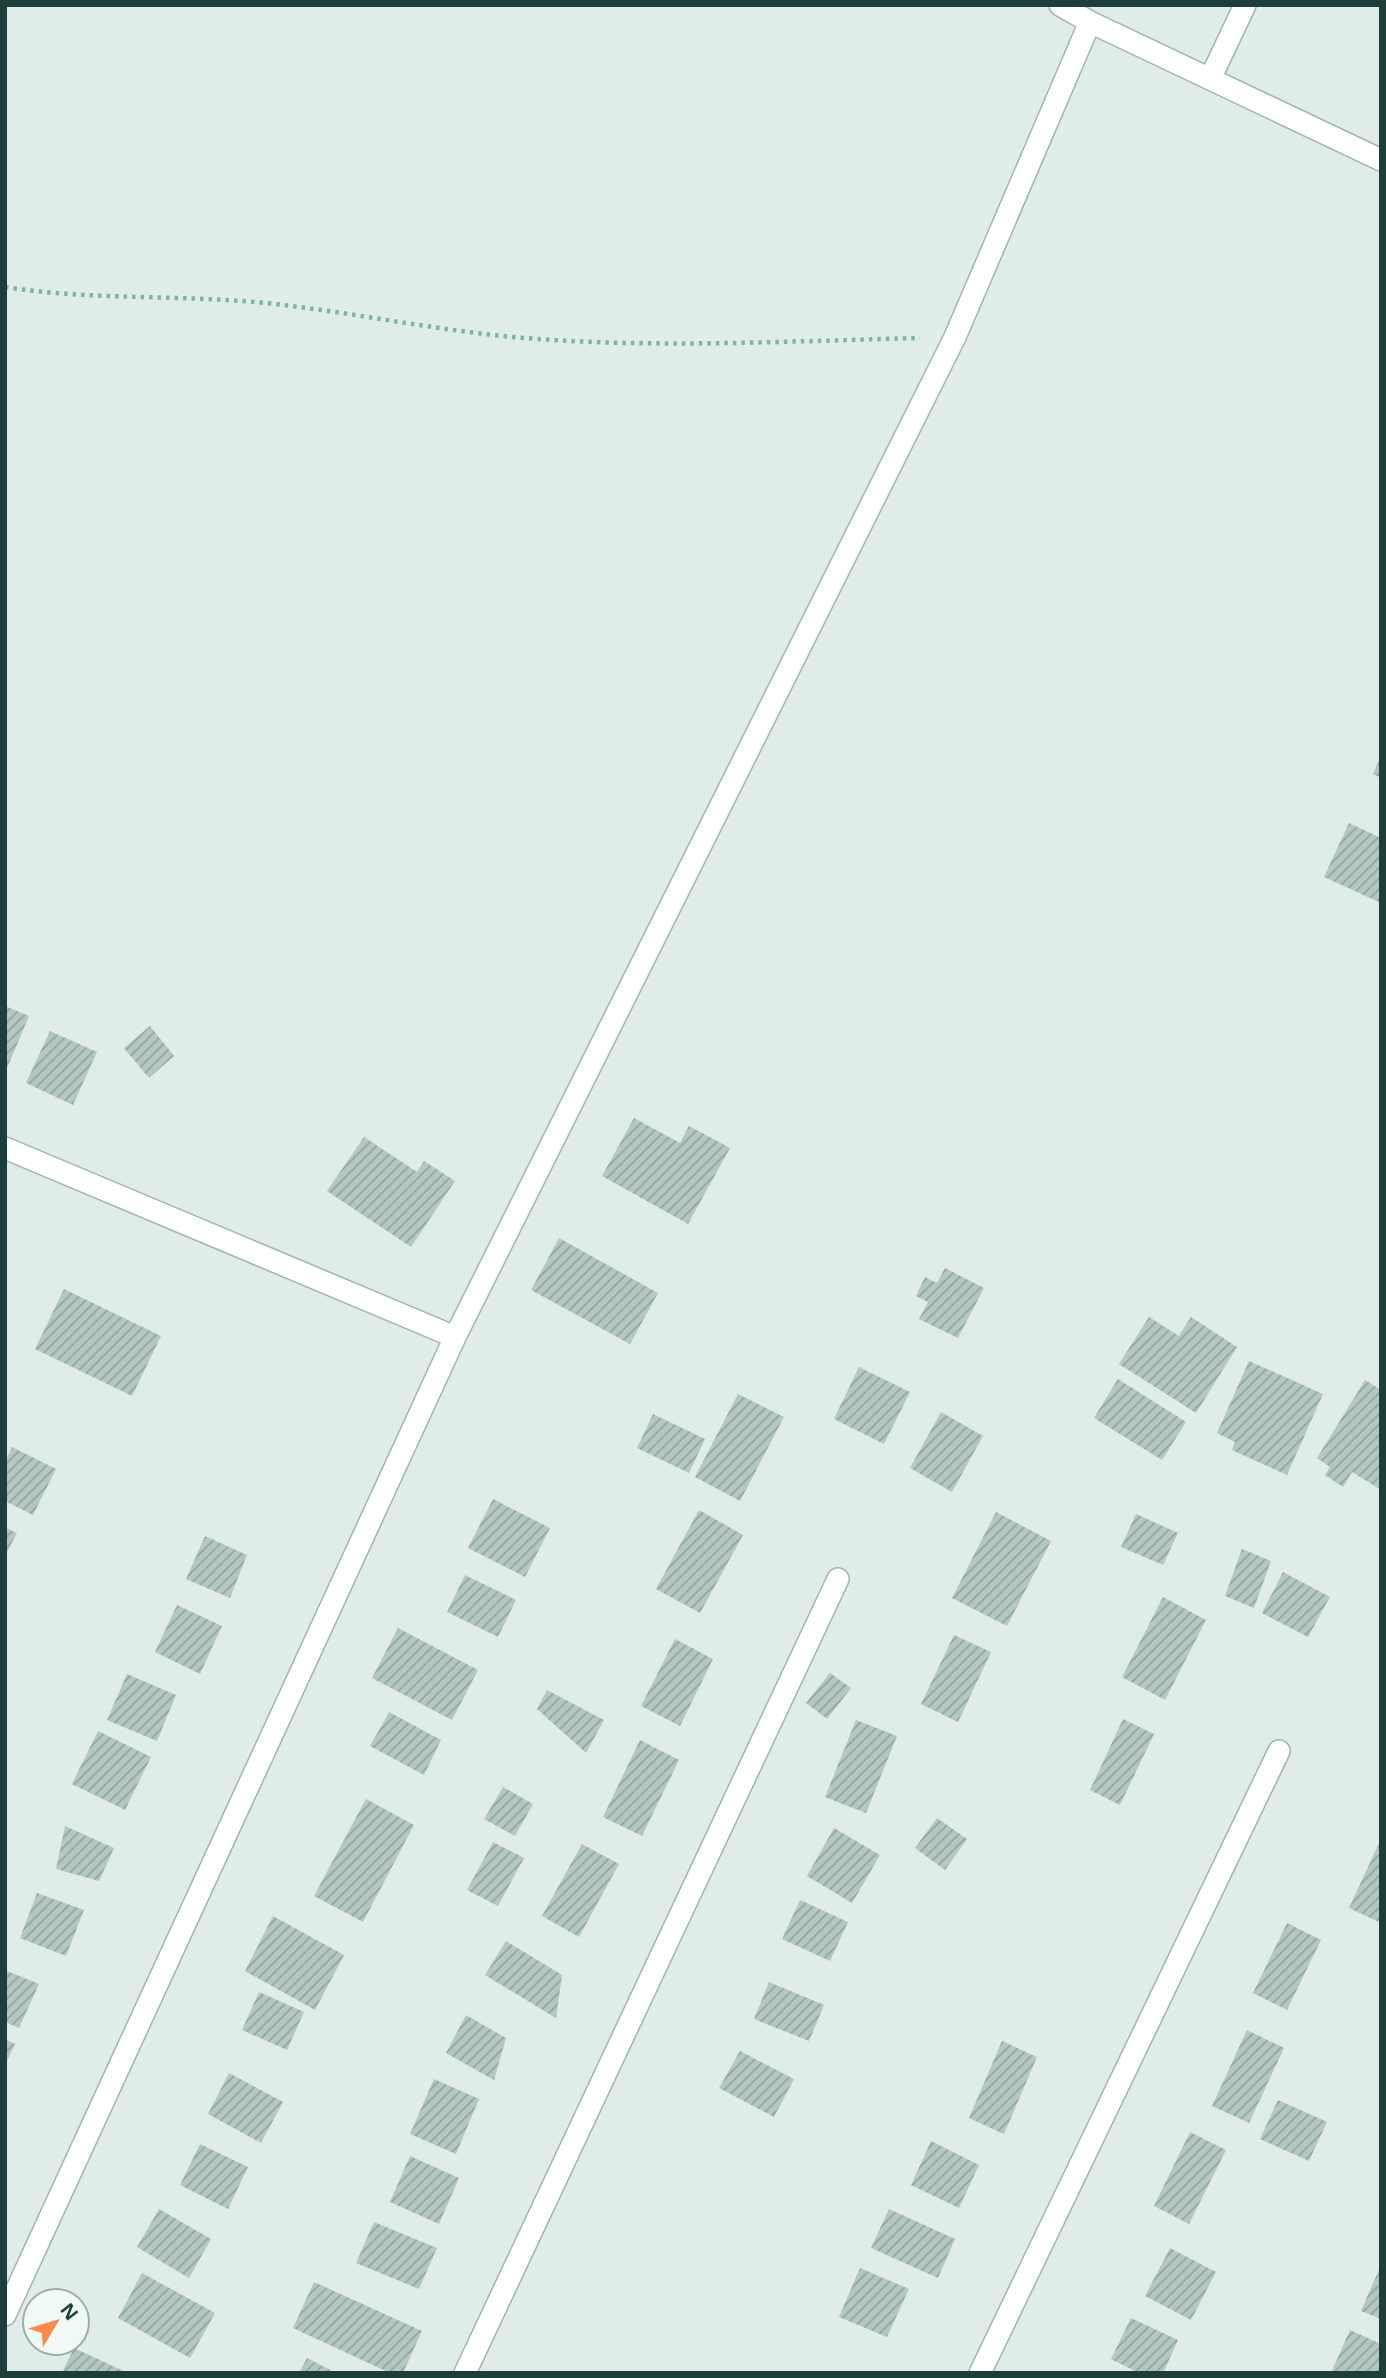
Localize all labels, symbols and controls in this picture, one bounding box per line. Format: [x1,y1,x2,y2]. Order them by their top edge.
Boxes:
north arrow [21,2287,91,2357]
text: N [54,2297,84,2326]

